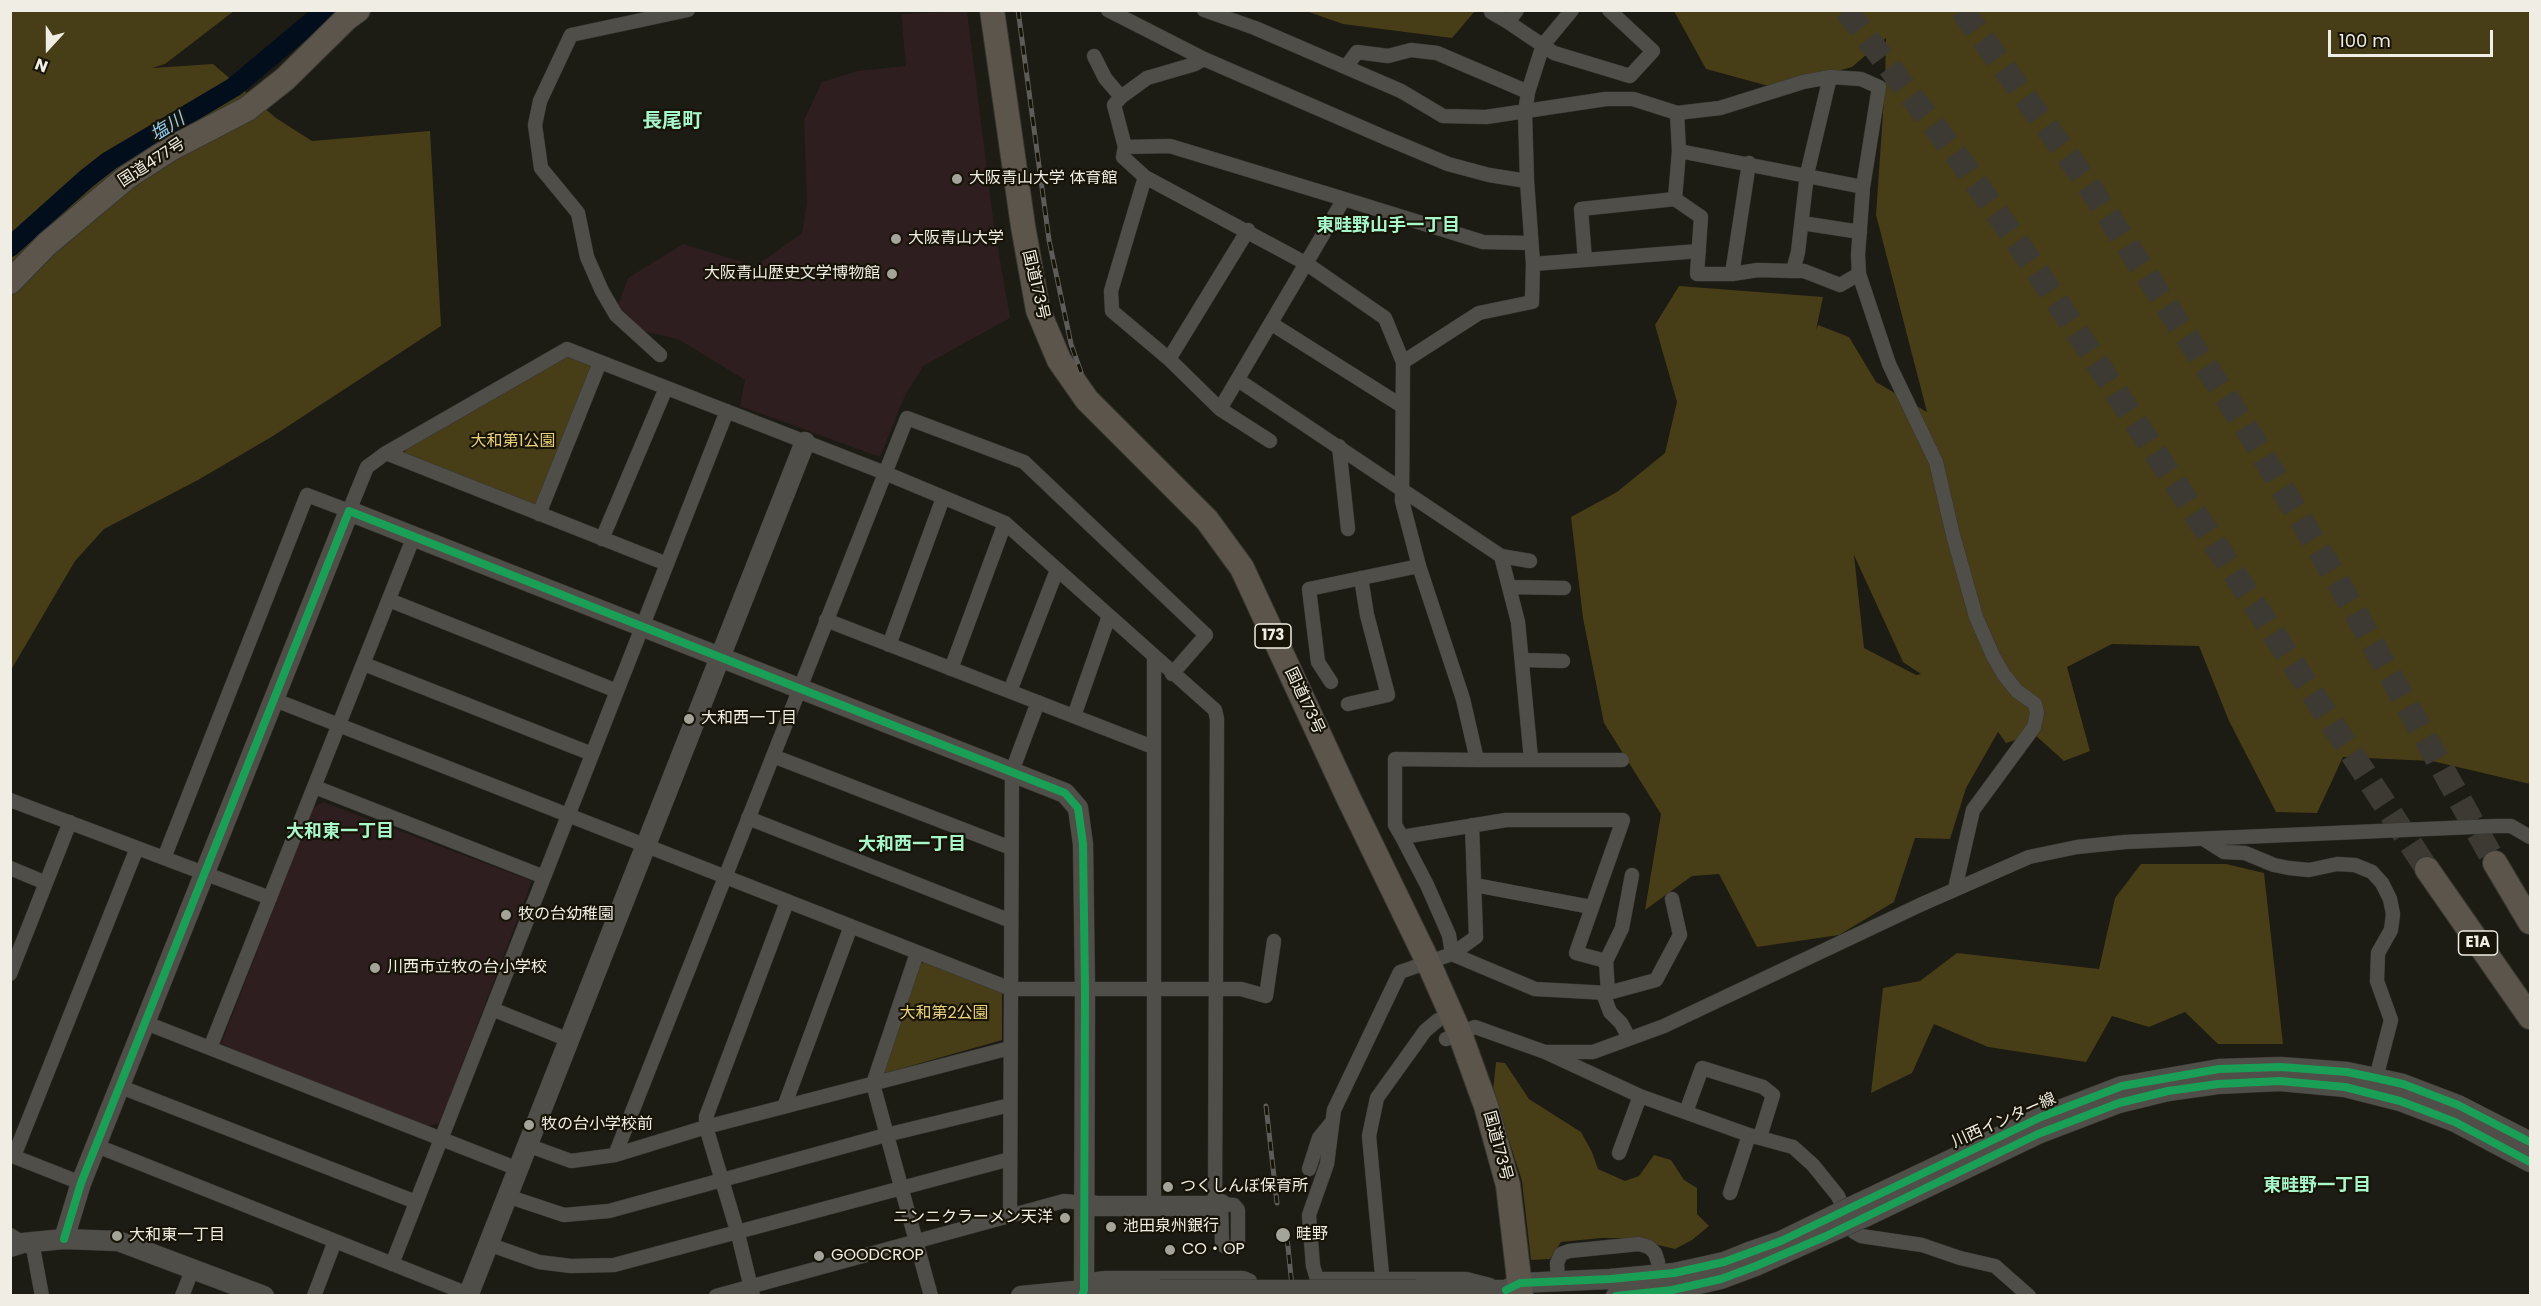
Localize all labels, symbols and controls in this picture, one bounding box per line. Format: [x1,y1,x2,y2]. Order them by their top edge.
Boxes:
north arrow [18,18,78,78]
scale bar [2331,18,2496,56]
text: 100 m [2339,28,2391,53]
text: N [32,52,51,78]
water label: 塩川 [147,109,189,147]
district label: 長尾町 [642,110,702,134]
street label: 国道477号 [115,134,189,192]
place label: 大阪青山大学 体育館 [969,169,1117,189]
marker: 大阪青山大学 体育館 [950,172,964,186]
district label: 東畦野山手一丁目 [1316,215,1460,237]
place label: 大阪青山大学 [908,229,1004,249]
marker: 大阪青山大学 [889,232,903,246]
street label: 国道173号 [1018,248,1052,322]
place label: 大阪青山歴史文学博物館 [704,264,880,284]
marker: 大阪青山歴史文学博物館 [885,267,899,281]
park label: 大和第1公園 [470,432,556,452]
road number: 173 [1255,624,1291,648]
street label: 国道173号 [1280,665,1328,737]
place label: 大和西一丁目 [701,709,797,729]
marker: 大和西一丁目 [682,712,696,726]
district label: 大和東一丁目 [286,821,394,843]
district label: 大和西一丁目 [858,834,966,856]
place label: 牧の台幼稚園 [518,905,614,925]
marker: 牧の台幼稚園 [499,908,513,922]
road number: E1A [2458,931,2498,955]
place label: 川西市立牧の台小学校 [387,958,547,978]
marker: 川西市立牧の台小学校 [368,961,382,975]
park label: 大和第2公園 [899,1004,989,1024]
street label: 川西インター線 [1949,1089,2059,1153]
street label: 国道173号 [1479,1109,1515,1183]
place label: 牧の台小学校前 [541,1115,653,1135]
marker: 牧の台小学校前 [522,1118,536,1132]
district label: 東畦野一丁目 [2263,1175,2371,1197]
place label: つくしんぼ保育所 [1180,1177,1308,1197]
marker: つくしんぼ保育所 [1161,1180,1175,1194]
place label: ニンニクラーメン天洋 [893,1208,1053,1228]
marker: ニンニクラーメン天洋 [1058,1211,1072,1225]
place label: 池田泉州銀行 [1123,1217,1219,1237]
marker: 池田泉州銀行 [1104,1220,1118,1234]
place label: 畦野 [1296,1225,1328,1245]
place label: 大和東一丁目 [129,1226,225,1246]
marker: 畦野 [1274,1226,1292,1244]
marker: 大和東一丁目 [110,1229,124,1243]
place label: CO・OP [1182,1240,1245,1260]
marker: CO・OP [1163,1243,1177,1257]
place label: GOODCROP [831,1246,924,1266]
marker: GOODCROP [812,1249,826,1263]

